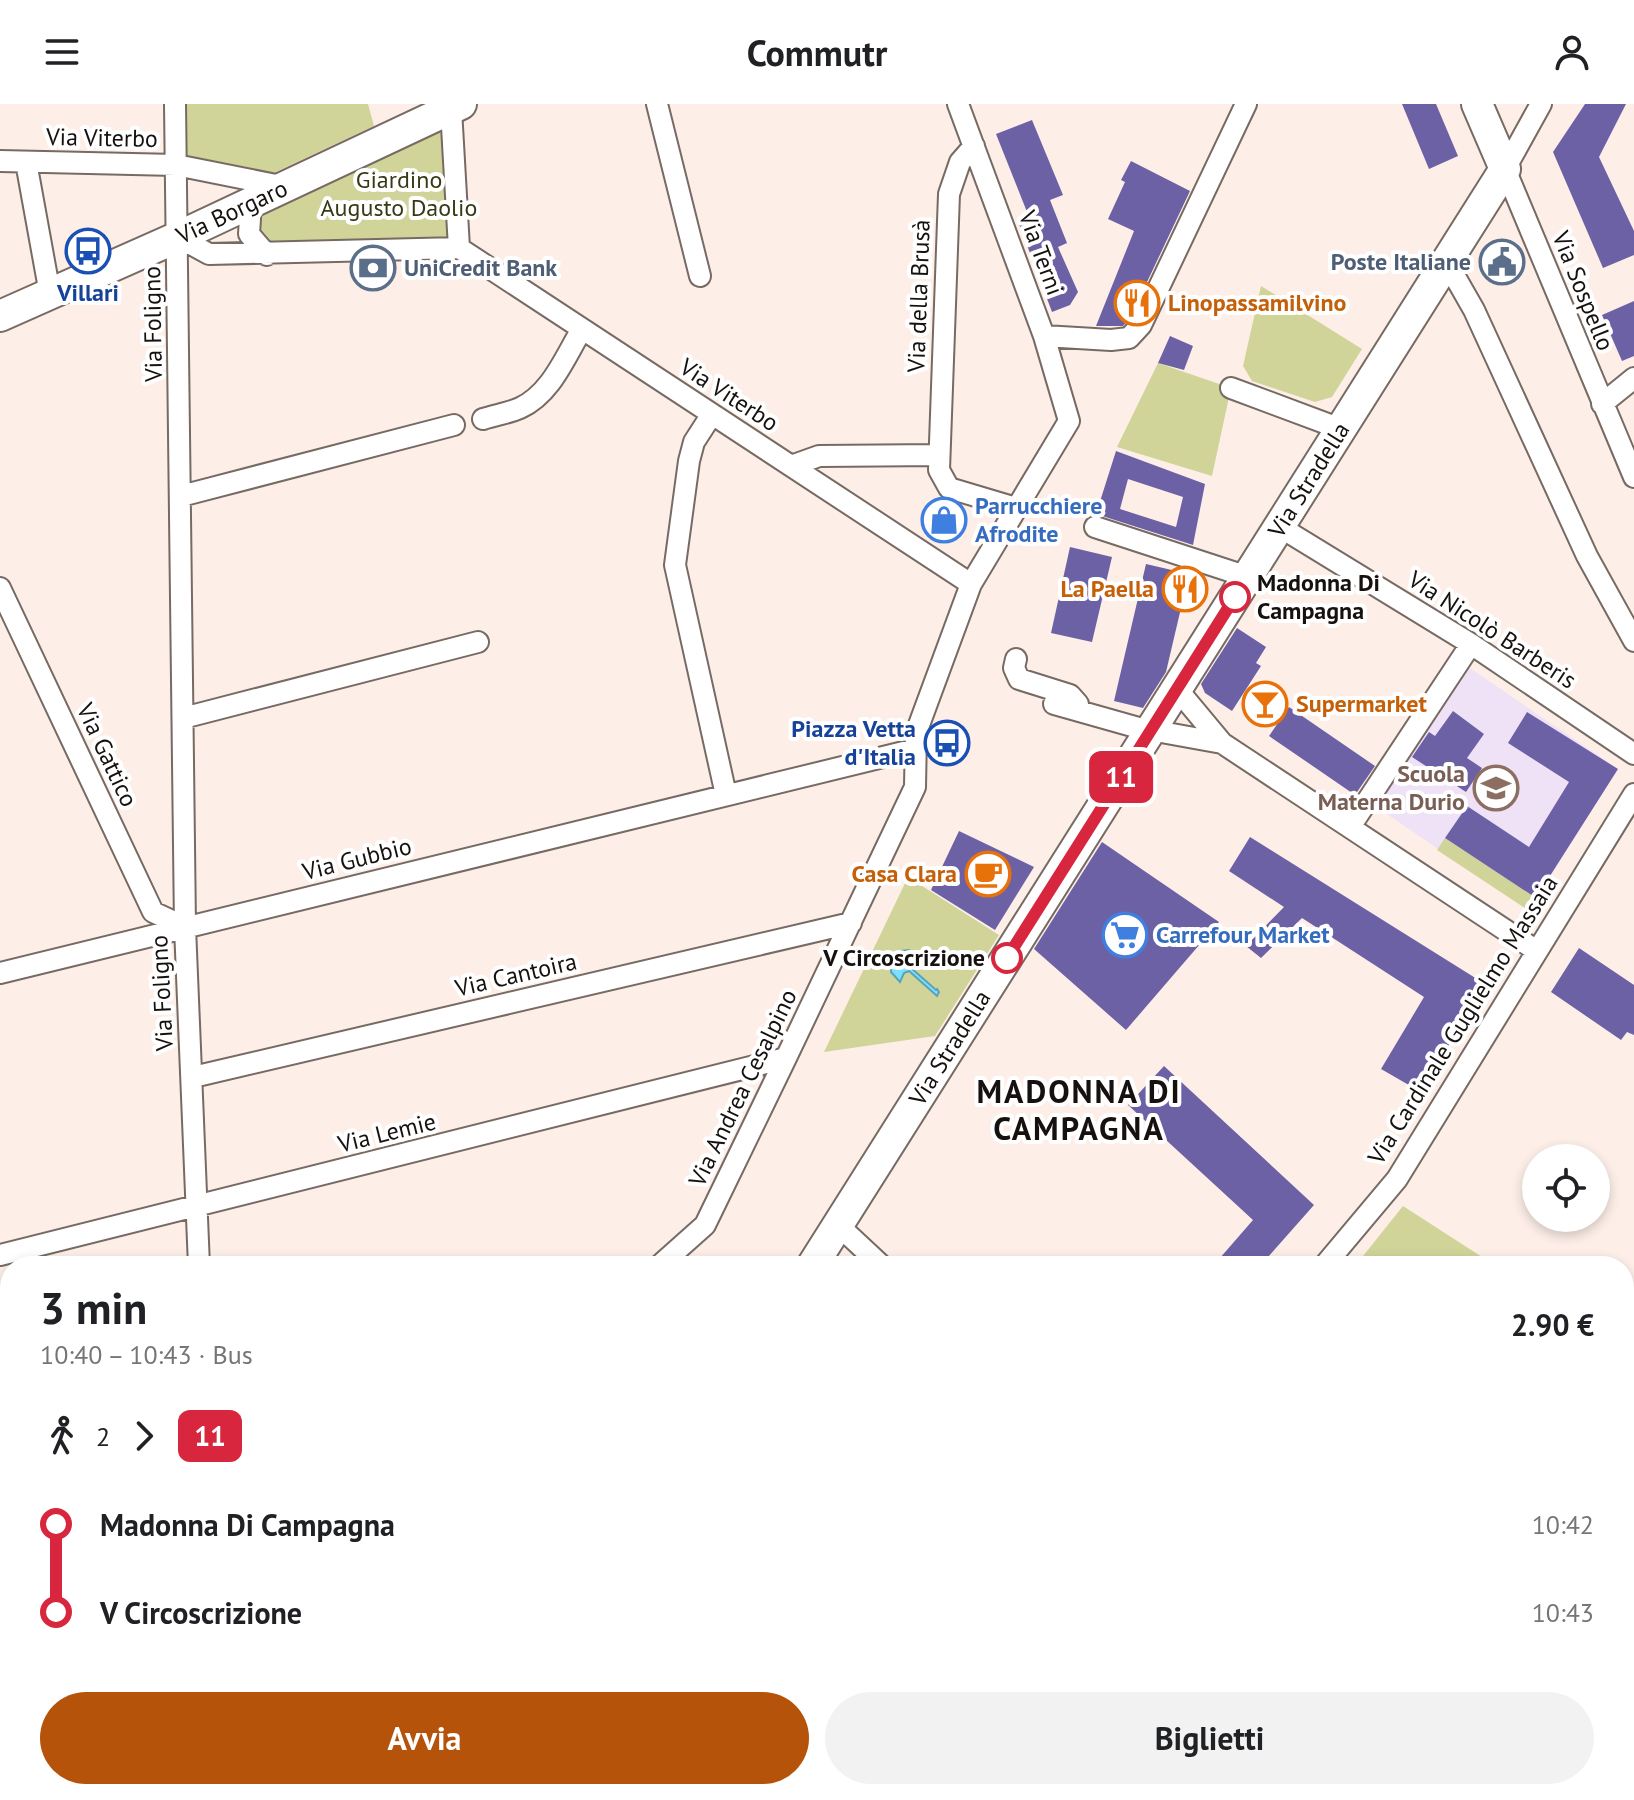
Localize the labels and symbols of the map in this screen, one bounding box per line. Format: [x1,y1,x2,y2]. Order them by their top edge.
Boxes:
street label: Via Viterbo [45,121,158,154]
park label: Giardino Augusto Daolio [321,164,477,223]
street label: Via Borgaro [170,172,292,251]
street label: Via Terni [1012,205,1071,299]
street label: Via della Brusà [900,219,937,374]
street label: Via Sospello [1545,226,1621,355]
bus stop icon: Villari [64,227,112,275]
public building icon: Poste Italiane [1478,238,1526,286]
bank icon: UniCredit Bank [349,244,397,292]
place label: Poste Italiane [1331,246,1471,277]
place label: UniCredit Bank [404,252,557,283]
street label: Via Foligno [136,266,169,383]
place label: Villari [56,277,119,308]
restaurant icon: Linopassamilvino [1113,279,1161,327]
place label: Linopassamilvino [1168,287,1347,318]
street label: Via Viterbo [673,351,785,438]
street label: Via Stradella [1260,416,1356,544]
place label: Parrucchiere Afrodite [975,490,1102,549]
shop icon: Parrucchiere Afrodite [920,496,968,544]
street label: Via Nicolò Barberis [1402,563,1582,695]
restaurant icon: La Paella [1161,565,1209,613]
place label: Madonna Di Campagna [1257,567,1380,626]
place label: La Paella [1061,573,1154,604]
marker: Madonna Di Campagna [1220,582,1250,612]
bar icon: Supermarket [1241,680,1289,728]
place label: Supermarket [1296,688,1428,719]
street label: Via Gattico [70,697,145,812]
place label: Piazza Vetta d'Italia [791,713,916,772]
bus stop icon: Piazza Vetta d'Italia [923,719,971,767]
line badge: 11 [1085,751,1157,803]
place label: Scuola Materna Durio [1318,758,1465,817]
school or university icon: Scuola Materna Durio [1472,764,1520,812]
street label: Via Gubbio [298,830,415,887]
cafe icon: Casa Clara [964,850,1012,898]
place label: Casa Clara [851,858,957,889]
street label: Via Cardinale Guglielmo Massaia [1360,869,1564,1171]
supermarket icon: Carrefour Market [1101,911,1149,959]
place label: Carrefour Market [1156,919,1330,950]
street label: Via Foligno [143,934,180,1053]
place label: V Circoscrizione [822,942,985,973]
marker: V Circoscrizione [992,943,1022,973]
street label: Via Cantoira [451,945,580,1004]
street label: Via Andrea Cesalpino [681,984,804,1192]
street label: Via Stradella [901,984,997,1112]
district label: MADONNA DI CAMPAGNA [976,1070,1182,1149]
street label: Via Lemie [334,1105,439,1160]

